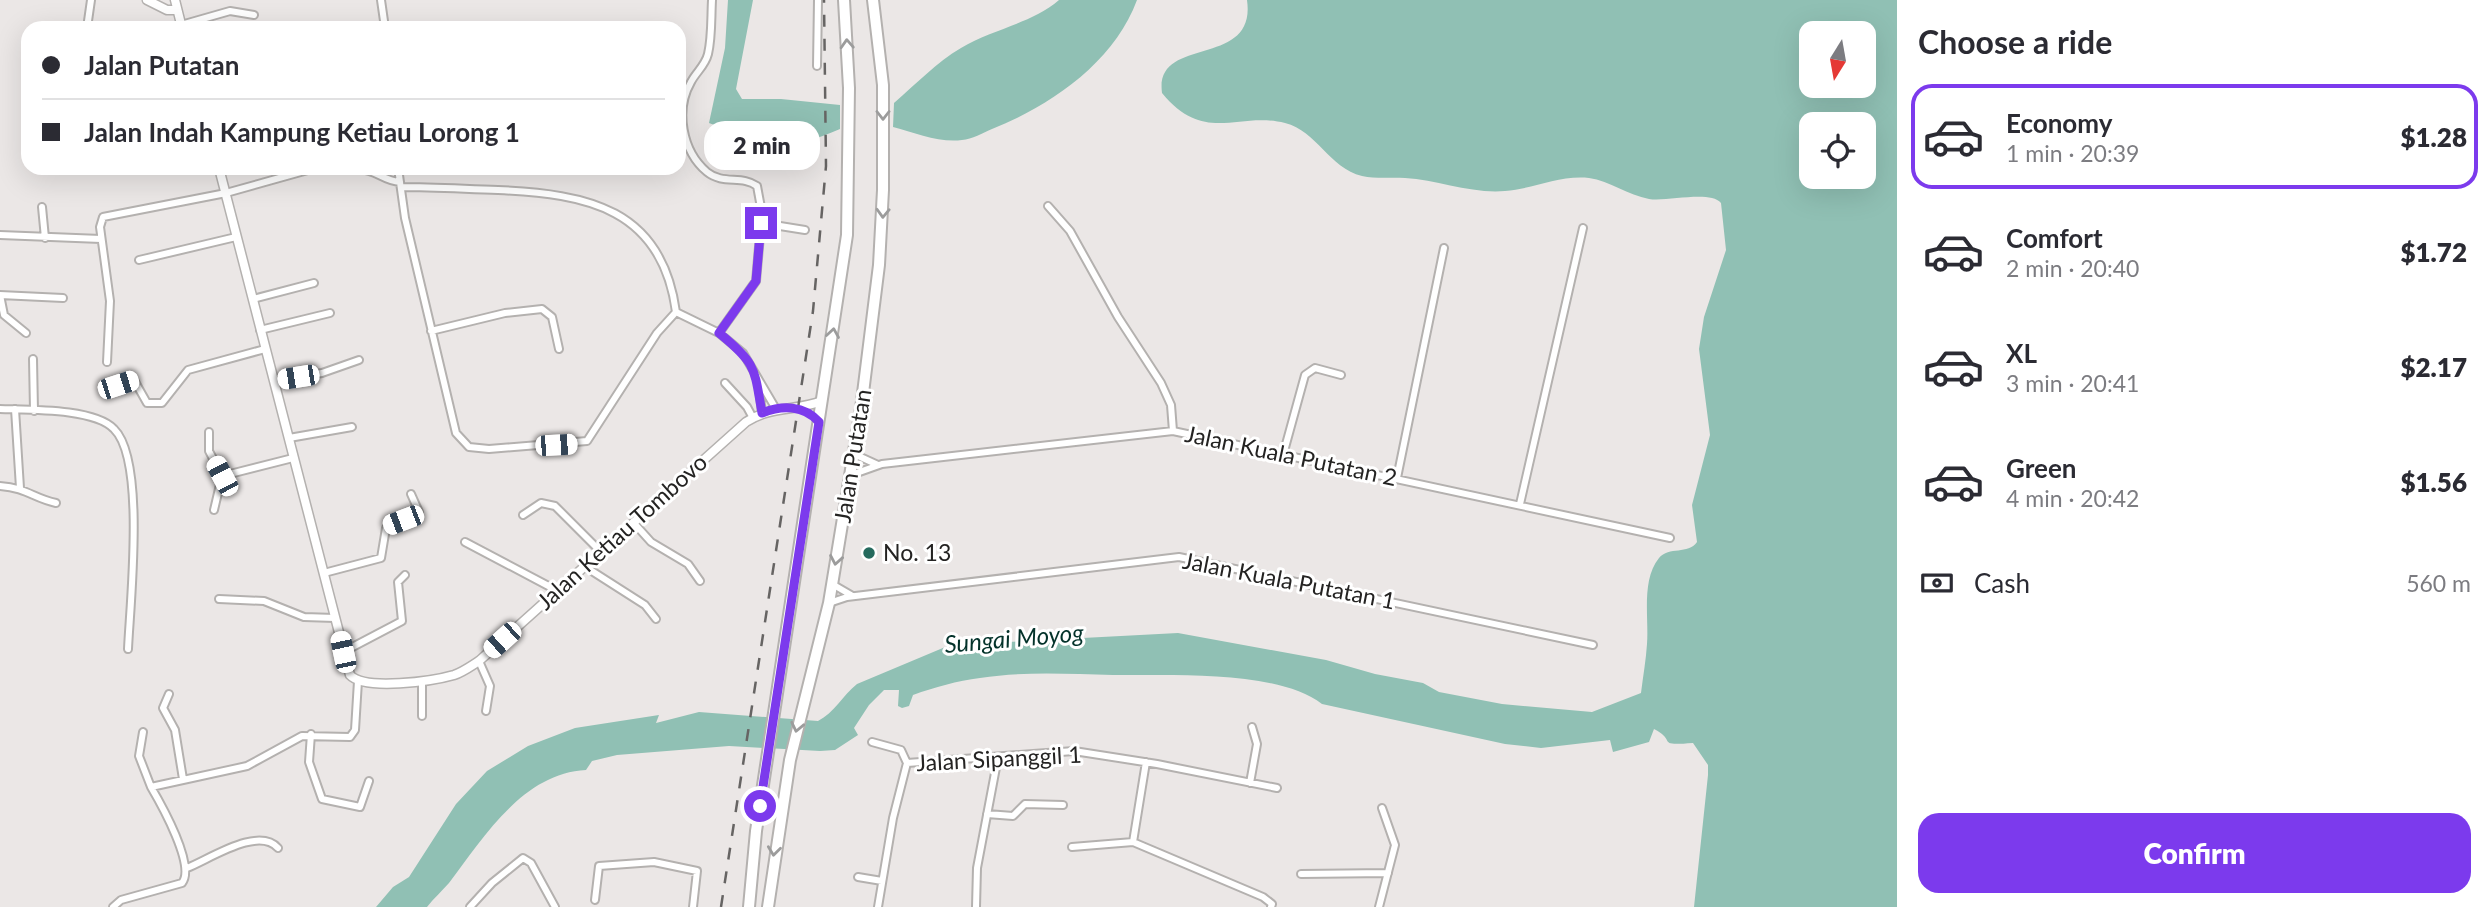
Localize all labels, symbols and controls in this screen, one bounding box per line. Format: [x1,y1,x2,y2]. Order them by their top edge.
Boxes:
north arrow [1799,21,1876,98]
map controls [1799,21,1876,189]
text: Choose a ride [1918,22,2112,61]
one-way arrow [840,38,855,49]
text: Jalan Putatan [84,49,239,81]
icon: car [1922,105,1985,168]
text: Economy [2006,107,2112,139]
one-way arrow [875,110,891,121]
button: locate [1799,112,1876,189]
text: Jalan Indah Kampung Ketiau Lorong 1 [84,116,520,148]
text: $1.28 [2400,121,2467,153]
callout: 2 min [703,122,819,170]
text: 2 min [733,131,791,159]
text: 1 min · 20:39 [2006,139,2139,167]
route end [745,207,777,239]
one-way arrow [875,208,890,219]
icon: car [1922,220,1985,283]
text: Comfort [2006,222,2103,254]
text: $1.72 [2400,236,2467,268]
text: 2 min · 20:40 [2006,254,2139,282]
one-way arrow [825,327,840,339]
icon: car [1922,335,1985,398]
text: XL [2006,337,2037,369]
text: $2.17 [2400,351,2467,383]
car [276,363,321,391]
car [95,369,142,401]
text: 3 min · 20:41 [2006,369,2139,397]
street label: Jalan Putatan [828,387,876,525]
street label: Jalan Kuala Putatan 2 [1183,419,1400,491]
car [535,433,578,457]
street label: Jalan Ketiau Tombovo [531,448,712,615]
icon: car [1922,450,1985,513]
text: Green [2006,452,2076,484]
car [203,453,242,499]
text: $1.56 [2400,466,2467,498]
text: 4 min · 20:42 [2006,484,2139,512]
car [380,503,427,537]
place label: No. 13 [883,538,951,566]
marker: No. 13 [861,545,877,561]
street label: Jalan Kuala Putatan 1 [1181,546,1398,614]
one-way arrow [829,554,844,566]
icon: cash [1918,564,1956,602]
text: Cash [1974,567,2030,599]
text: 560 m [2406,569,2471,597]
water label: Sungai Moyog [943,617,1085,658]
car [480,618,525,662]
car [329,629,358,675]
one-way arrow [790,721,805,733]
street label: Jalan Sipanggil 1 [916,740,1082,776]
route start [744,790,776,822]
button: Confirm [1918,813,2471,893]
one-way arrow [767,845,782,857]

